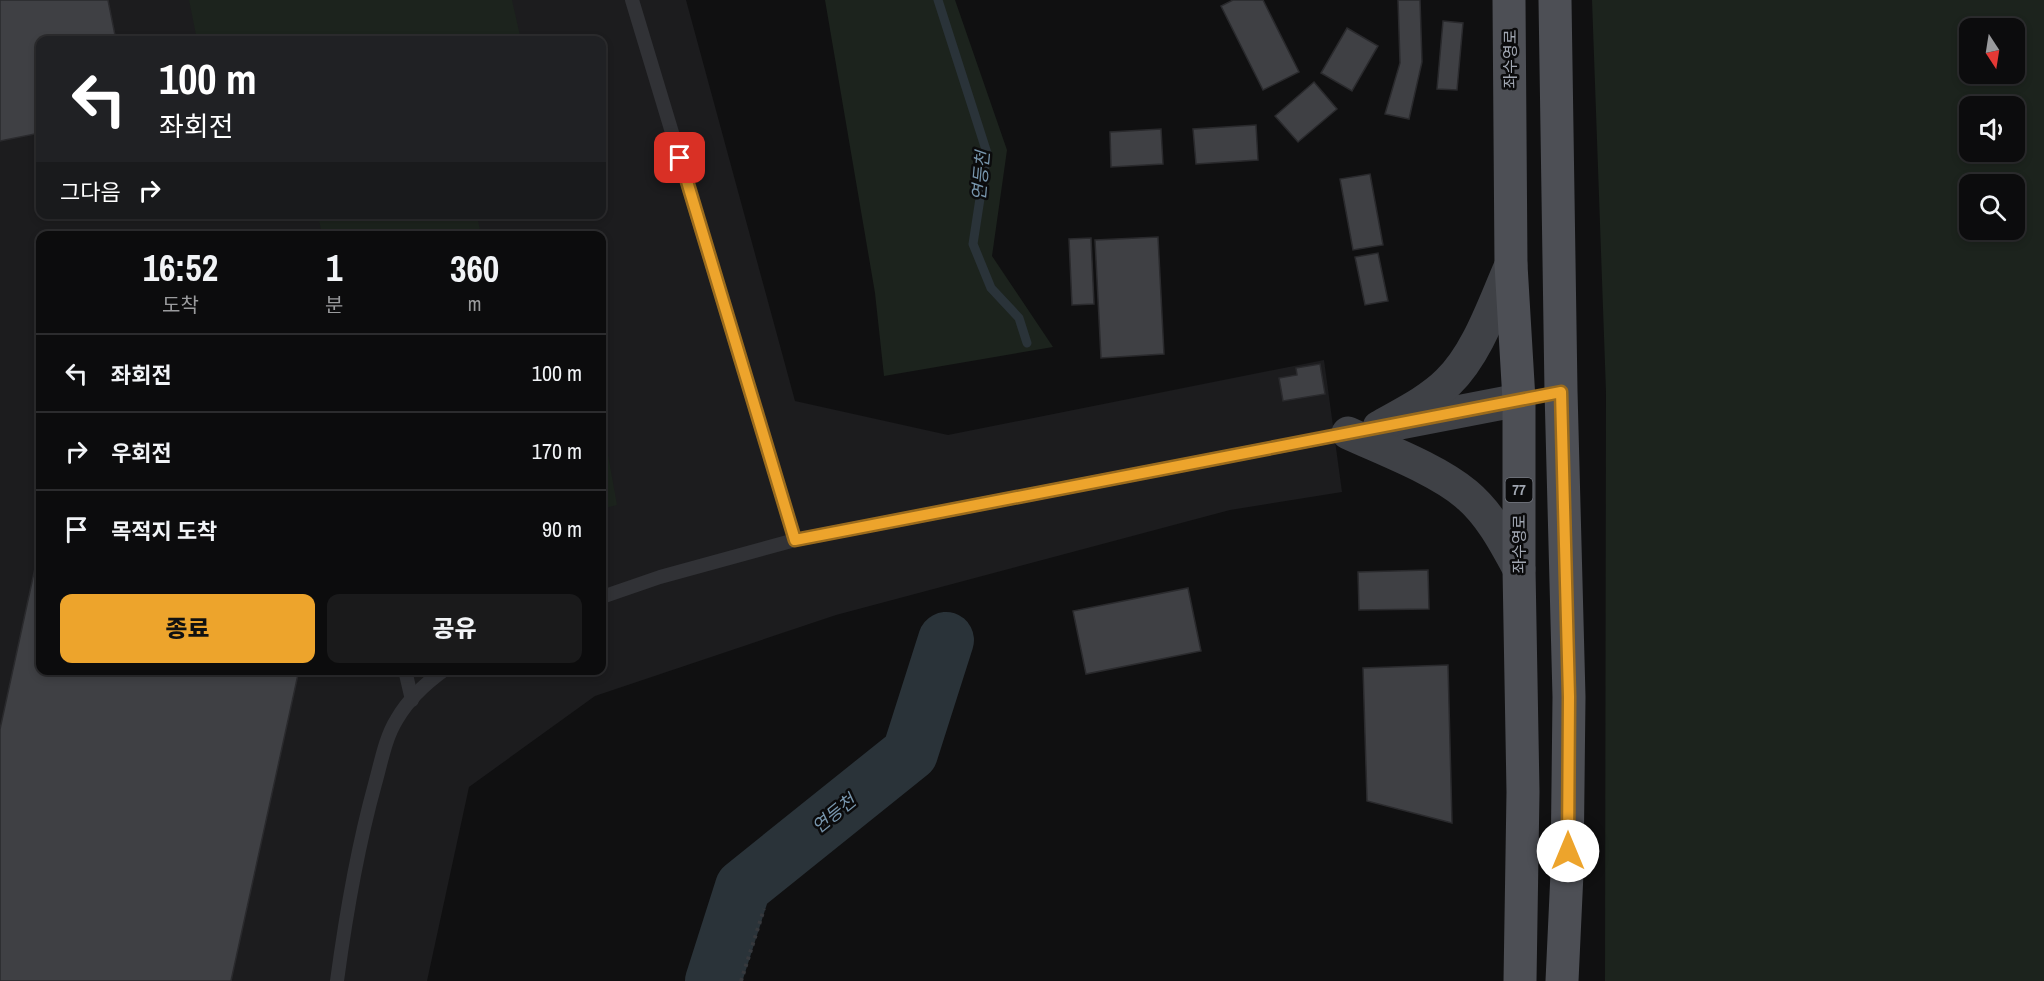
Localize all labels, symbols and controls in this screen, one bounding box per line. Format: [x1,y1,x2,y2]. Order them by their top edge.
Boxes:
north arrow [1959,18,2025,84]
map controls [1959,18,2025,240]
street label: 좌수영로 [1499,29,1521,88]
text: 100 m [159,51,257,107]
icon: left [60,60,138,138]
button: sound [1959,96,2025,162]
text: 좌회전 [159,108,234,144]
pin [654,132,705,183]
icon: arrive [663,141,696,174]
water label: 연등천 [966,148,995,202]
icon: right [133,174,166,207]
button: search [1959,174,2025,240]
text: 그다음 [60,177,121,207]
text: 16:52 [143,244,218,292]
text: 1 [326,244,342,292]
text: 360 [450,245,499,293]
text: m [468,290,481,317]
text: 도착 [162,291,199,318]
text: 분 [325,291,343,318]
icon: left [60,357,93,390]
text: 100 m [532,358,582,388]
text: 좌회전 [111,360,172,390]
icon: right [60,435,93,468]
text: 170 m [532,436,582,466]
text: 우회전 [111,438,172,468]
road number: 77 [1506,478,1532,502]
icon: arrive [60,513,93,546]
text: 90 m [542,514,582,544]
street label: 좌수영로 [1508,514,1530,573]
text: 목적지 도착 [111,516,217,546]
button: 종료 [60,594,315,663]
button: 공유 [327,594,582,663]
water label: 연등천 [807,787,863,839]
position arrow [1536,819,1600,883]

